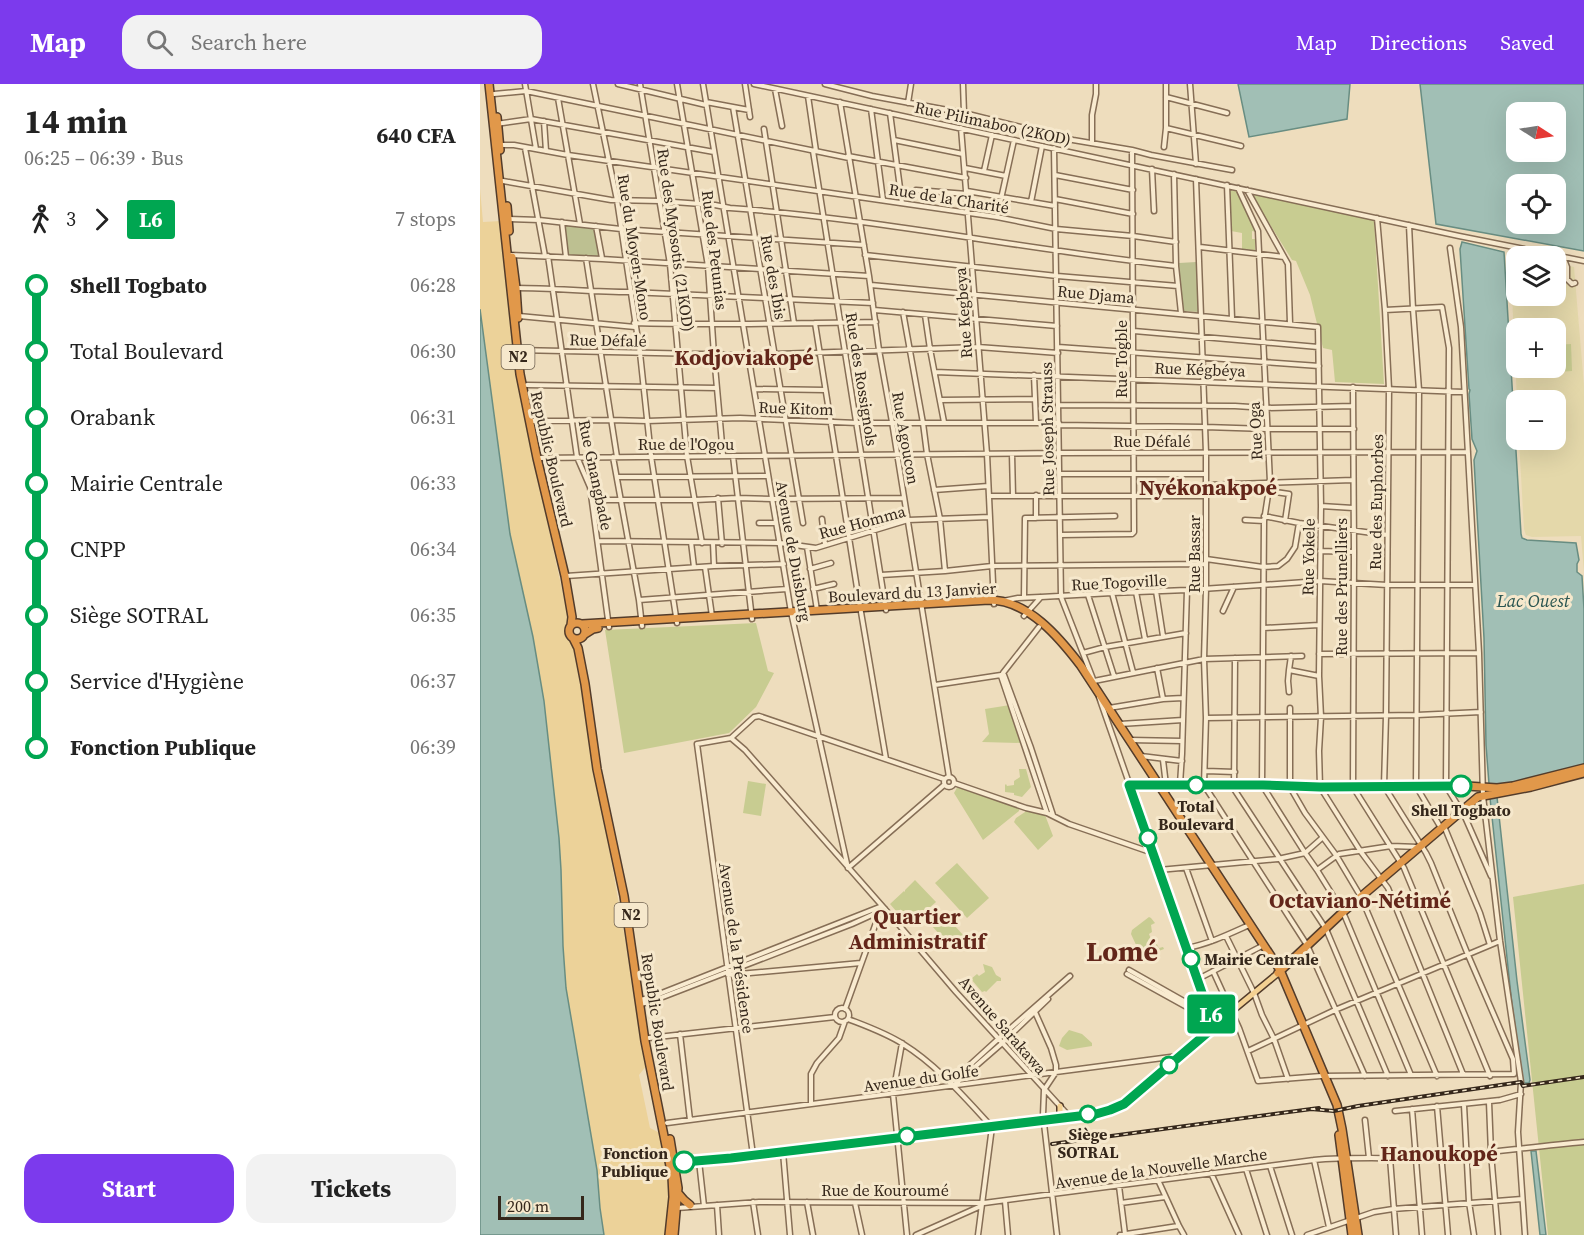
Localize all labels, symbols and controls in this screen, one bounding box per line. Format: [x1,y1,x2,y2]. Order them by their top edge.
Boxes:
search box [122,15,542,69]
text: Map [30,23,86,61]
icon: search [143,26,176,59]
text: Search here [191,27,307,57]
text: Map [1296,28,1337,57]
text: Directions [1370,28,1467,57]
text: Saved [1500,28,1554,57]
street label: Rue Pilimaboo (2KOD) [913,96,1073,150]
text: 14 min [24,99,128,144]
north arrow [1506,102,1566,162]
map controls [1506,102,1566,450]
text: 640 CFA [376,120,456,150]
text: 06:25 – 06:39 · Bus [24,144,183,172]
street label: Rue des Myosotis (21KOD) [652,147,700,333]
street label: Rue du Moyen-Mono [613,172,657,322]
button: locate [1506,174,1566,234]
street label: Rue de la Charité [887,178,1011,218]
street label: Rue des Petunias [697,189,733,311]
icon: walk [24,203,57,236]
icon: forward [85,203,118,236]
text: 3 [66,205,76,233]
text: L6 [139,205,163,234]
text: 7 stops [395,205,456,233]
street label: Rue des Ibis [756,233,792,321]
button: layers [1506,246,1566,306]
street label: Rue Kegbeya [949,266,977,359]
text: Shell Togbato [70,270,207,300]
text: 06:28 [410,271,456,299]
street label: Rue Djama [1056,280,1137,308]
street label: Rue des Rossignols [841,311,883,448]
button: + [1506,318,1566,378]
street label: Rue Togble [1110,320,1132,398]
street label: Rue Défalé [569,328,647,352]
text: Total Boulevard [70,336,223,366]
text: 06:30 [410,337,456,365]
district label: Kodjoviakopé [674,342,814,372]
road number: N2 [502,345,534,369]
street label: Rue Kégbéya [1154,356,1247,382]
street label: Rue Joseph Strauss [1035,362,1059,496]
street label: Republic Boulevard [526,389,578,529]
street label: Rue Agoucon [887,390,925,487]
button: − [1506,390,1566,450]
street label: Rue Kitom [758,396,834,420]
street label: Rue Oga [1242,400,1268,461]
text: Orabank [70,402,155,432]
text: 06:31 [410,403,456,431]
street label: Rue Gnangbade [574,418,618,532]
street label: Rue Défalé [1113,430,1191,452]
street label: Rue de l'Ogou [638,433,734,455]
street label: Rue des Euphorbes [1364,434,1388,570]
text: Mairie Centrale [70,468,223,498]
text: 06:33 [410,469,456,497]
district label: Nyékonakpoé [1139,472,1277,502]
street label: Avenue de Duisburg [771,479,817,623]
street label: Rue Homma [816,500,909,544]
street label: Rue Bassar [1183,515,1205,593]
street label: Rue Yokele [1296,518,1320,596]
street label: Rue des Prunelliers [1330,518,1352,656]
text: CNPP [70,534,126,564]
text: 06:34 [410,535,456,563]
street label: Rue Togoville [1071,569,1167,595]
street label: Boulevard du 13 Janvier [827,577,997,607]
water label: Lac Ouest [1495,588,1571,613]
text: Siège SOTRAL [70,600,209,630]
text: 06:35 [410,601,456,629]
text: Service d'Hygiène [70,666,244,696]
text: 06:37 [410,667,456,695]
text: Fonction Publique [70,732,256,762]
text: 06:39 [410,733,456,761]
marker: Shell Togbato [1450,775,1472,797]
marker: Total Boulevard [1187,776,1205,794]
place label: Total Boulevard [1158,795,1234,835]
place label: Shell Togbato [1411,799,1511,821]
unlabelled marker [1139,829,1157,847]
street label: Avenue de la Présidence [714,861,760,1035]
district label: Octaviano-Nétimé [1269,885,1451,915]
district label: Quartier Administratif [849,901,988,956]
road number: N2 [614,903,648,927]
district label: Lomé [1086,932,1158,970]
place label: Mairie Centrale [1204,948,1319,970]
marker: Mairie Centrale [1182,950,1200,968]
street label: Republic Boulevard [636,952,680,1092]
street label: Avenue Sarakawa [954,971,1053,1080]
line badge: L6 [1184,994,1238,1034]
text: L6 [1199,1000,1223,1029]
unlabelled marker [1160,1056,1178,1074]
street label: Avenue du Golfe [862,1059,980,1097]
marker: Siège SOTRAL [1079,1105,1097,1123]
place label: Siège SOTRAL [1058,1123,1118,1163]
unlabelled marker [898,1127,916,1145]
district label: Hanoukopé [1380,1138,1498,1168]
place label: Fonction Publique [601,1142,668,1182]
street label: Avenue de la Nouvelle Marche [1053,1142,1269,1194]
marker: Fonction Publique [673,1151,695,1173]
button: Start [24,1154,234,1223]
button: Tickets [246,1154,456,1223]
street label: Rue de Kouroumé [821,1179,949,1201]
scale bar [498,1193,584,1220]
text: 200 m [507,1195,549,1217]

